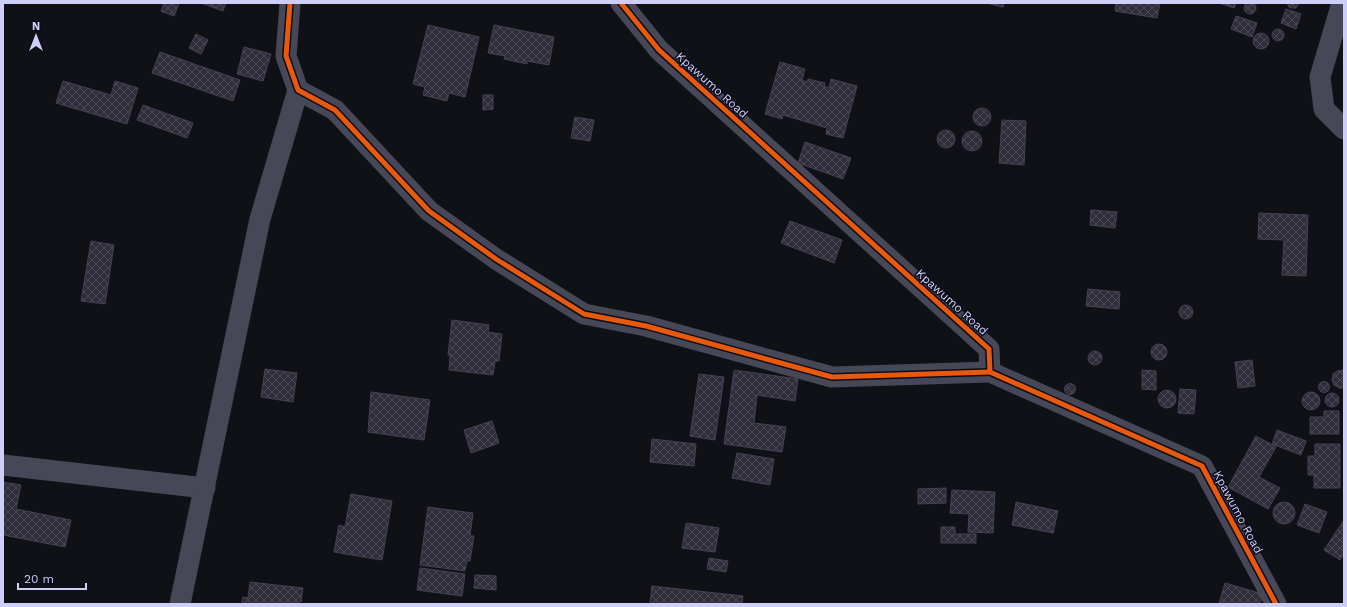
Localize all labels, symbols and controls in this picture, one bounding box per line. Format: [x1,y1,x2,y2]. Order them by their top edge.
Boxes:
north arrow [16,16,56,56]
text: N [32,20,40,33]
street label: Kpawumo Road [673,49,751,121]
street label: Kpawumo Road [913,266,991,338]
street label: Kpawumo Road [1210,468,1266,556]
scale bar [18,565,86,591]
text: 20 m [24,572,54,586]

